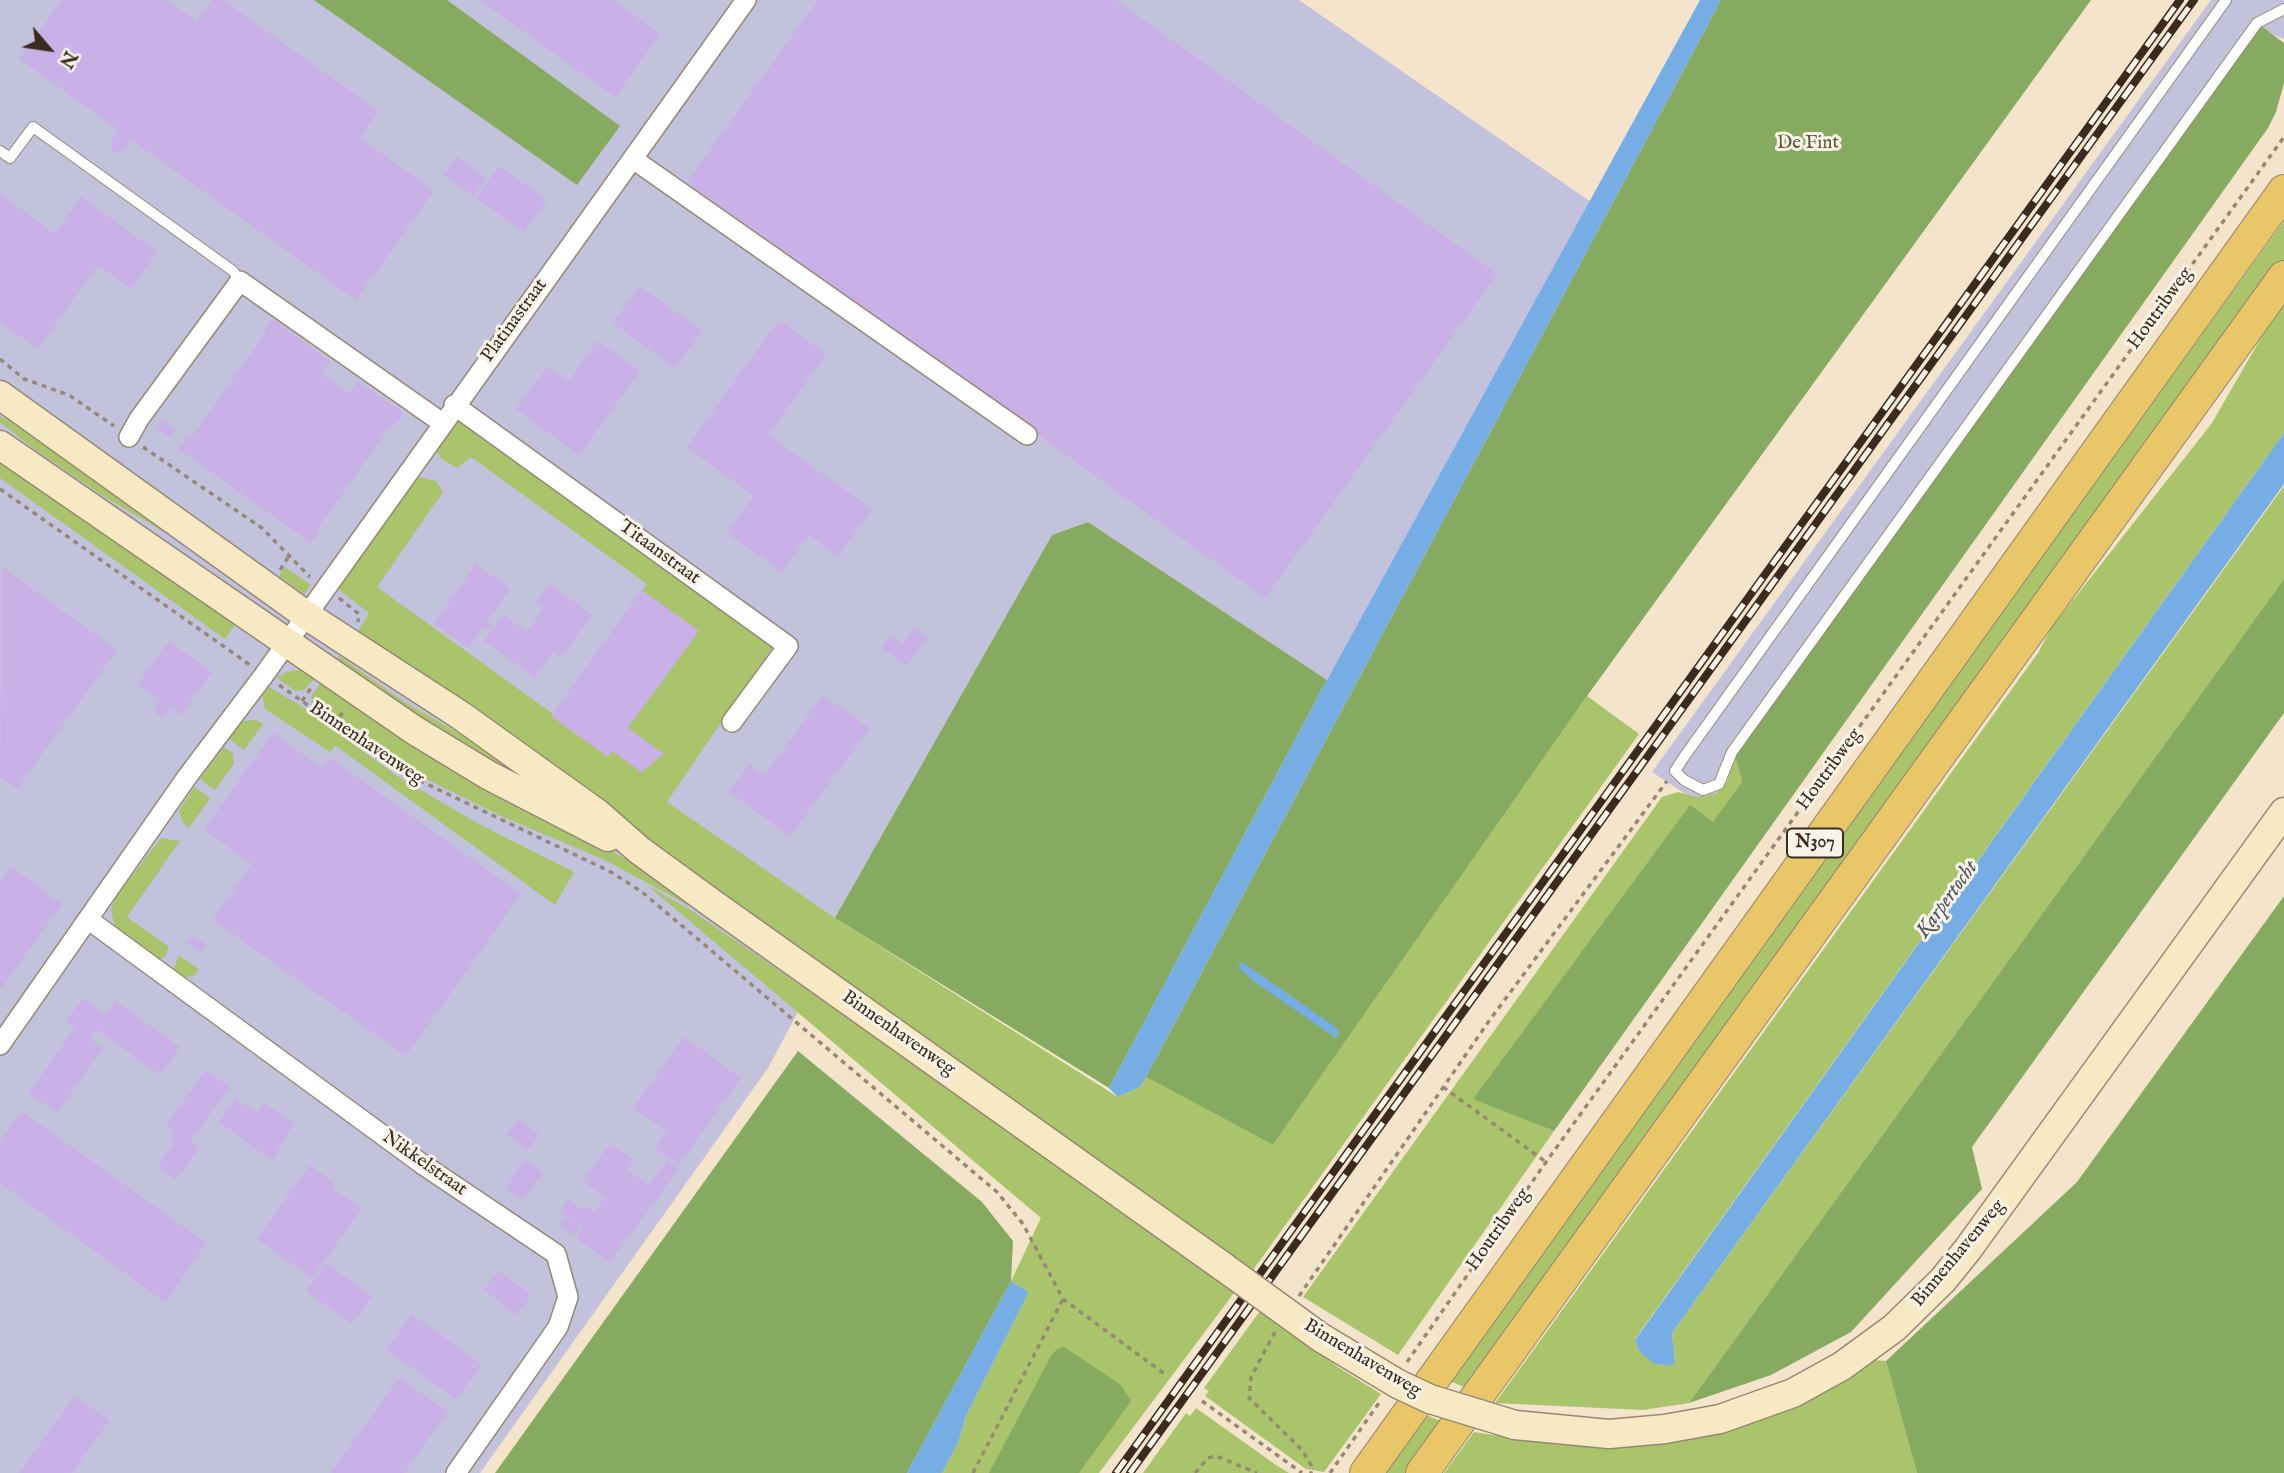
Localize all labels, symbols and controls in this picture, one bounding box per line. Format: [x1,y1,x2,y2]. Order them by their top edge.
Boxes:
north arrow [14,14,84,84]
text: N [53,46,82,72]
park label: De Fint [1777,133,1839,155]
street label: Houtribweg [2124,264,2198,354]
street label: Platinastraat [477,275,553,367]
street label: Titaanstraat [614,516,704,590]
street label: Binnenhavenweg [304,697,428,791]
street label: Houtribweg [1793,725,1867,815]
road number: N307 [1787,828,1843,858]
water label: Karpertocht [1912,856,1984,944]
street label: Binnenhavenweg [837,986,959,1082]
street label: Nikkelstraat [377,1126,471,1202]
street label: Houtribweg [1462,1184,1536,1276]
street label: Binnenhavenweg [1907,1196,2011,1312]
street label: Binnenhavenweg [1299,1315,1425,1403]

